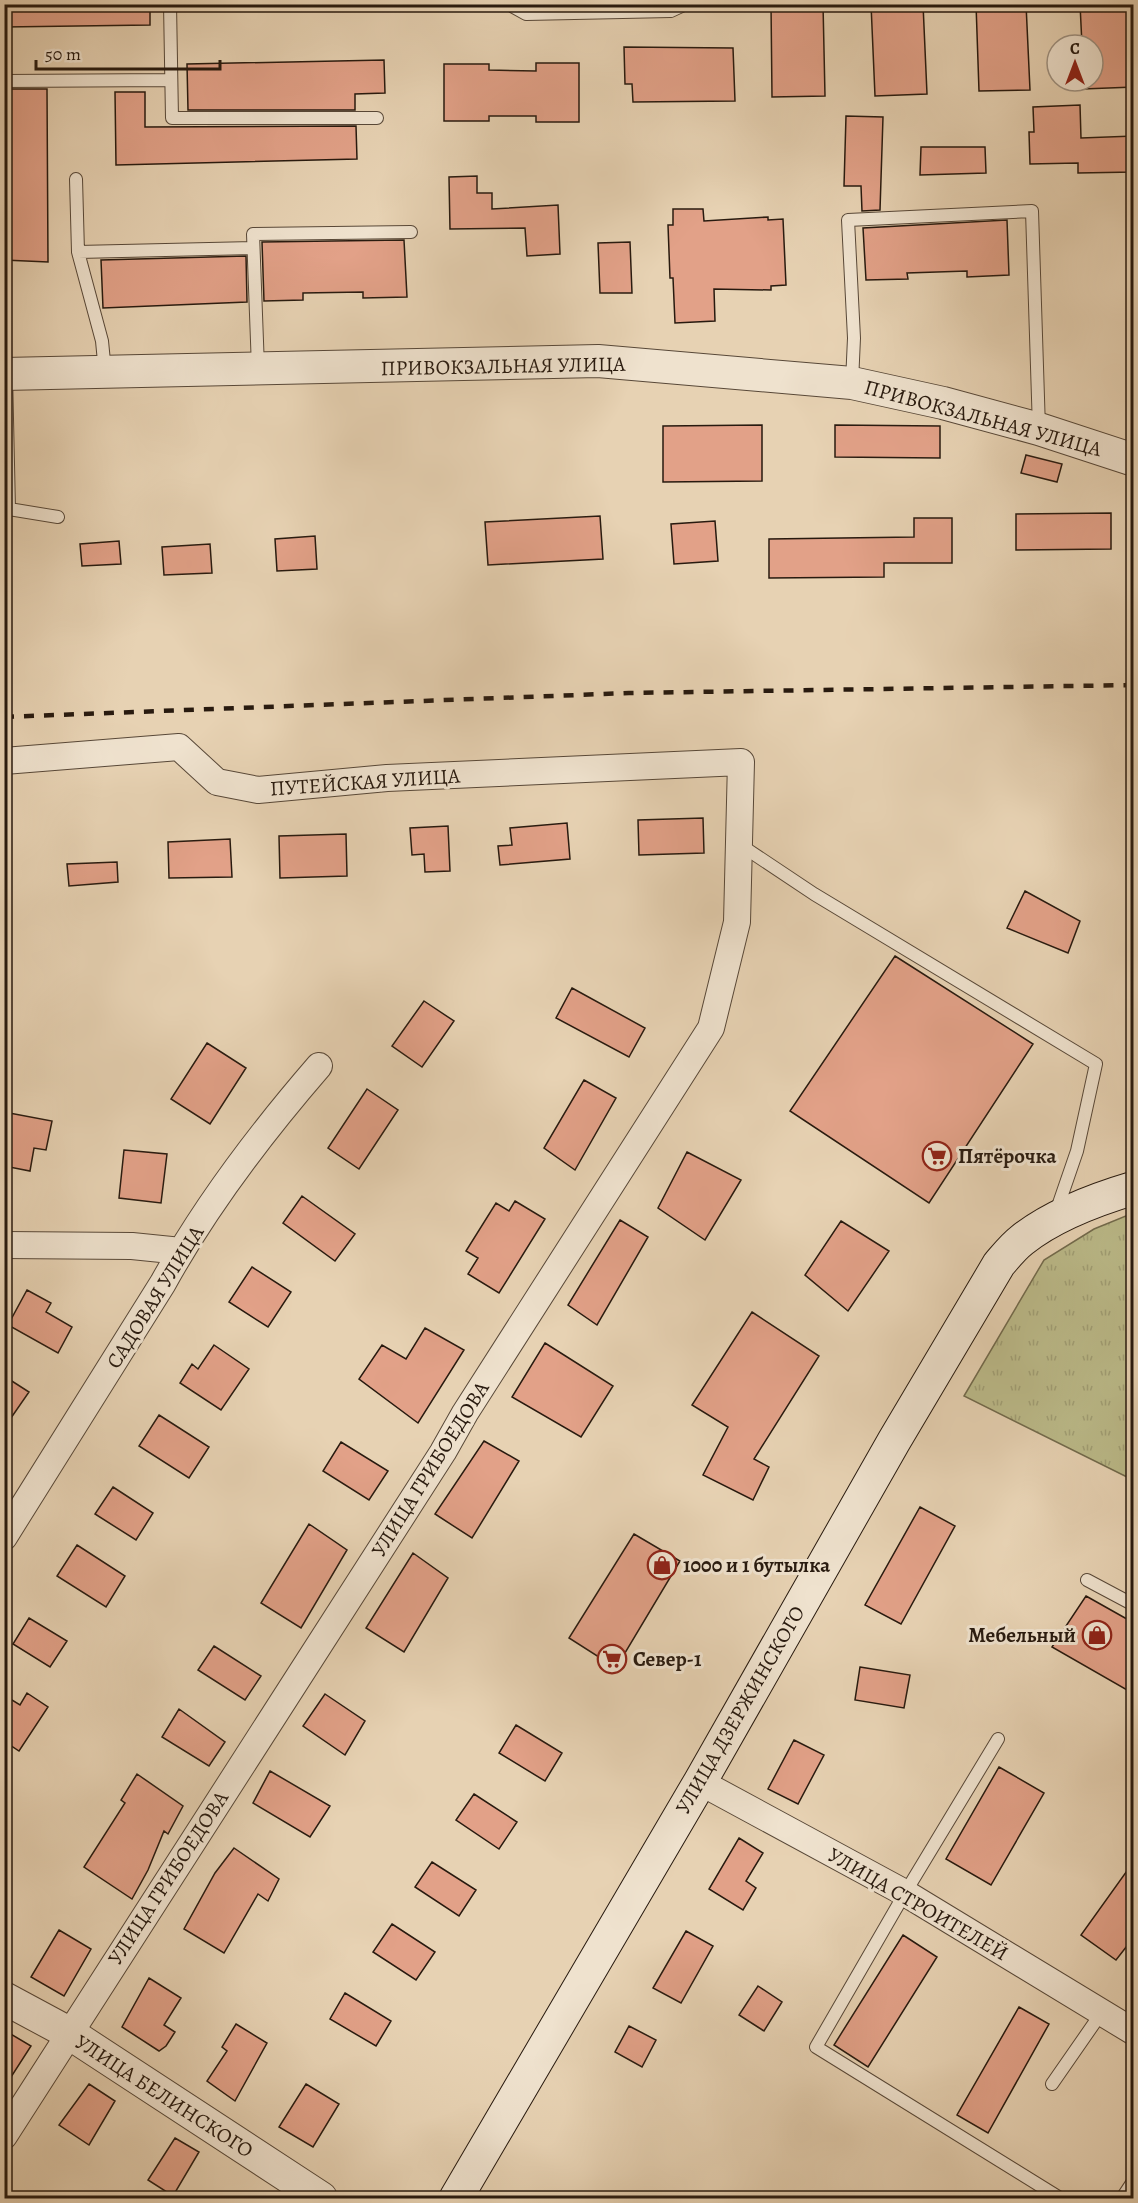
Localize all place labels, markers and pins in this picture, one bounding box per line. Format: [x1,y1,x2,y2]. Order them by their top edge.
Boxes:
supermarket icon: Пятёрочка [921,1140,953,1172]
place label: Пятёрочка [958,1142,1057,1170]
shop icon: 1000 и 1 бутылка [646,1549,678,1581]
place label: 1000 и 1 бутылка [683,1551,830,1579]
shop icon: Мебельный [1081,1619,1113,1651]
place label: Мебельный [968,1621,1076,1649]
supermarket icon: Север-1 [596,1643,628,1675]
place label: Север-1 [633,1645,702,1673]

